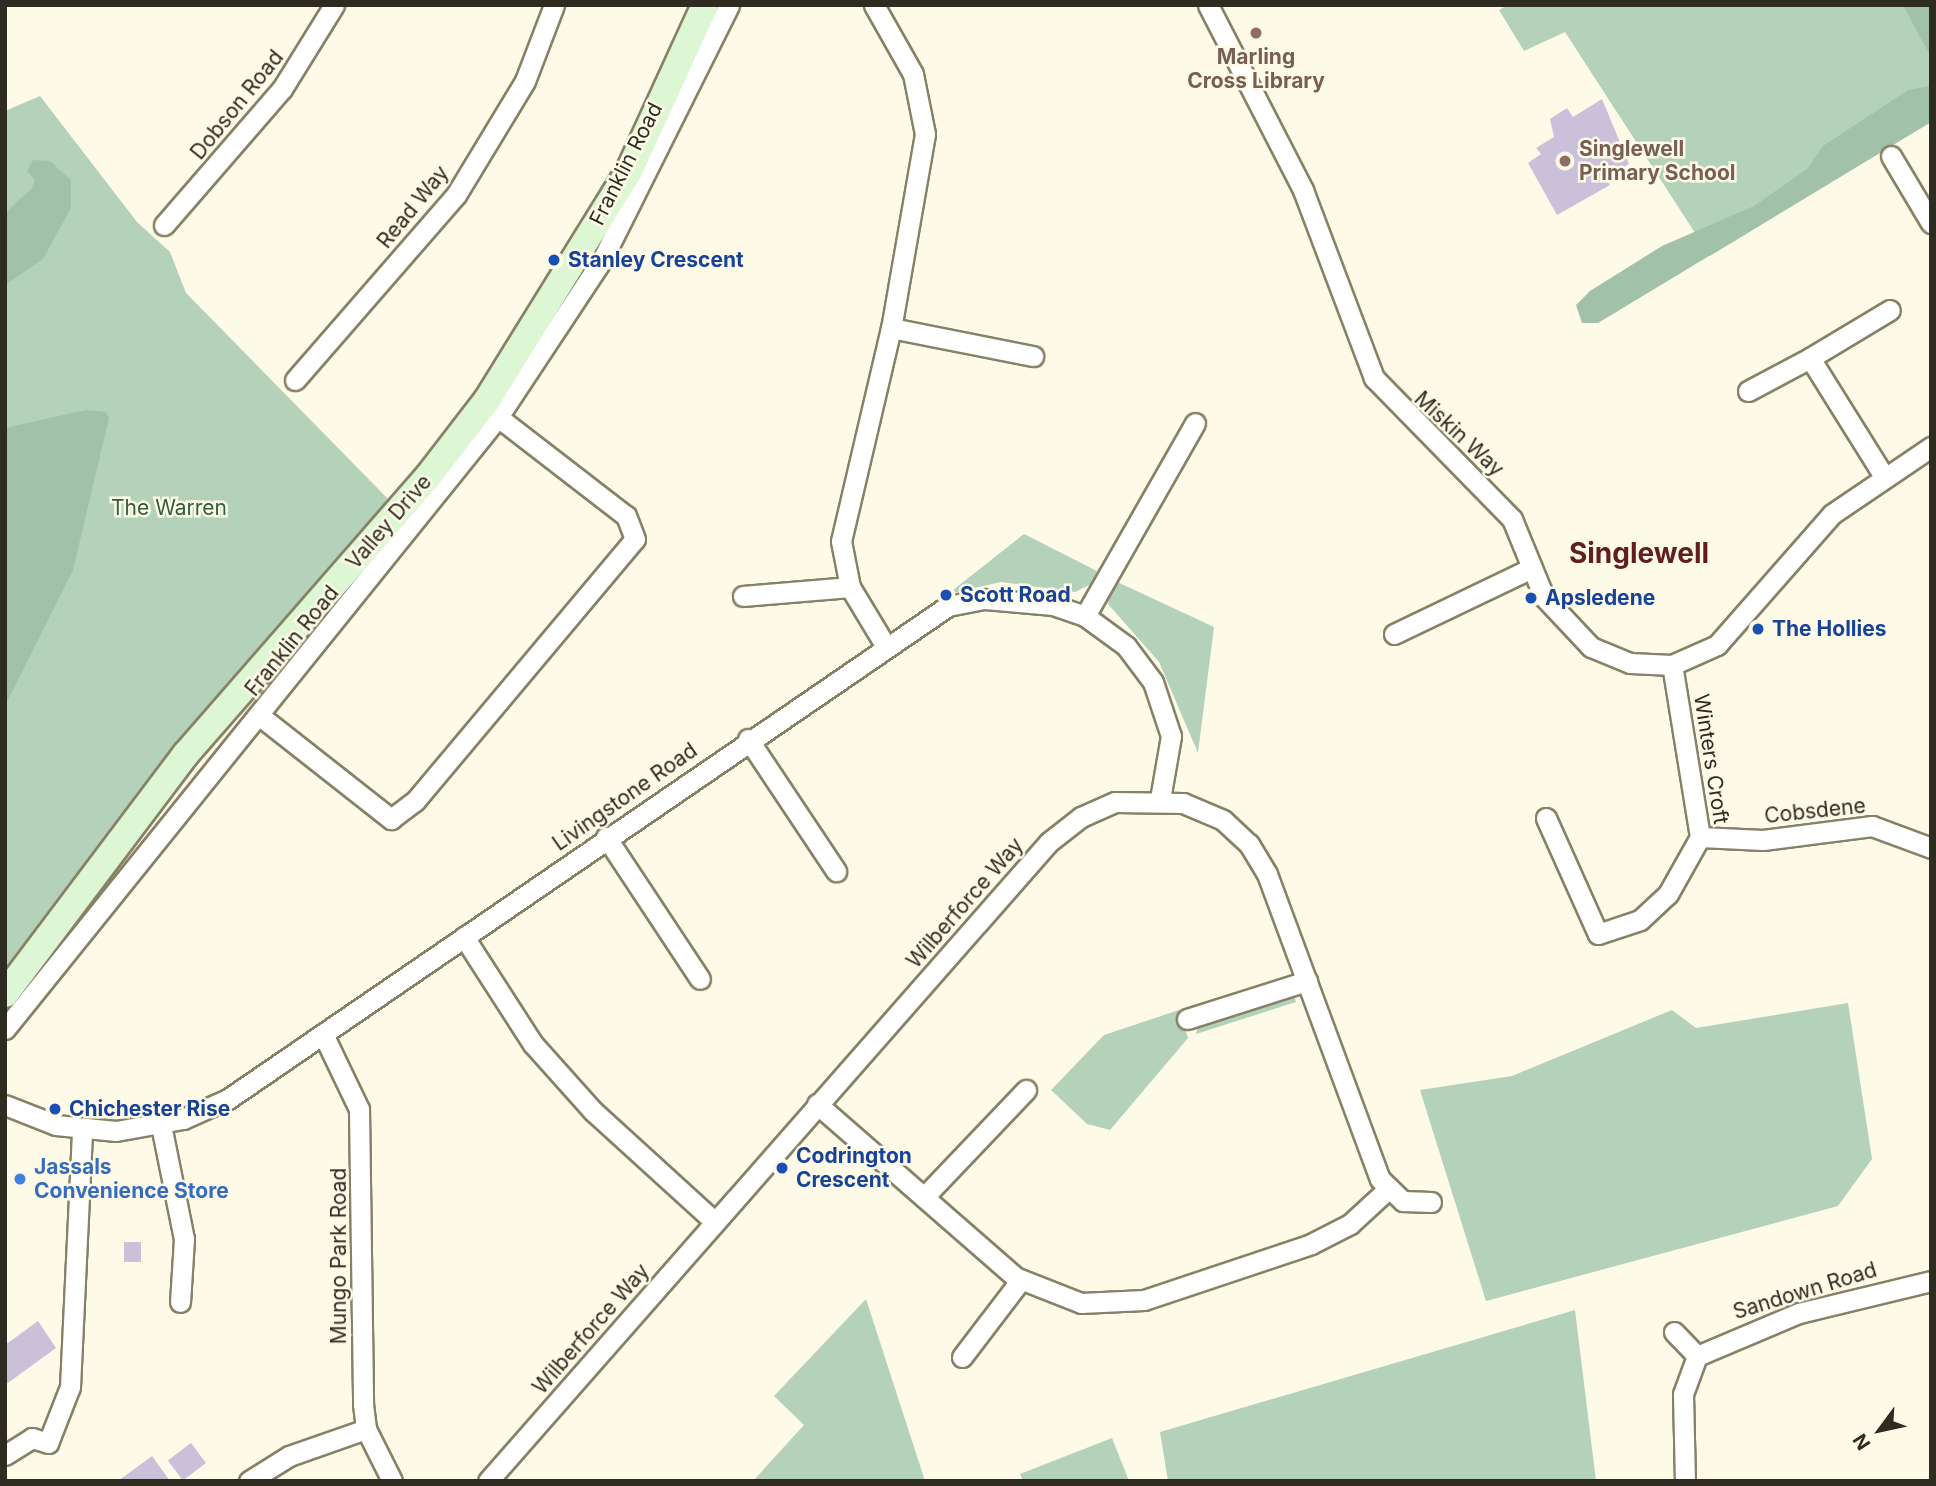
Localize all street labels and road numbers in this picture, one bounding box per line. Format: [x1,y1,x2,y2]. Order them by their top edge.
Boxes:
street label: Dobson Road [185,45,289,165]
street label: Franklin Road [584,98,668,230]
street label: Read Way [372,161,454,253]
street label: Miskin Way [1409,386,1509,482]
street label: Valley Drive [341,470,437,574]
street label: Franklin Road [240,581,344,701]
street label: Winters Croft [1688,692,1734,826]
street label: Livingstone Road [548,738,702,856]
street label: Cobsdene [1763,793,1867,829]
street label: Wilberforce Way [902,833,1028,973]
street label: Mungo Park Road [326,1168,352,1344]
street label: Sandown Road [1730,1257,1880,1325]
street label: Wilberforce Way [528,1259,654,1399]

